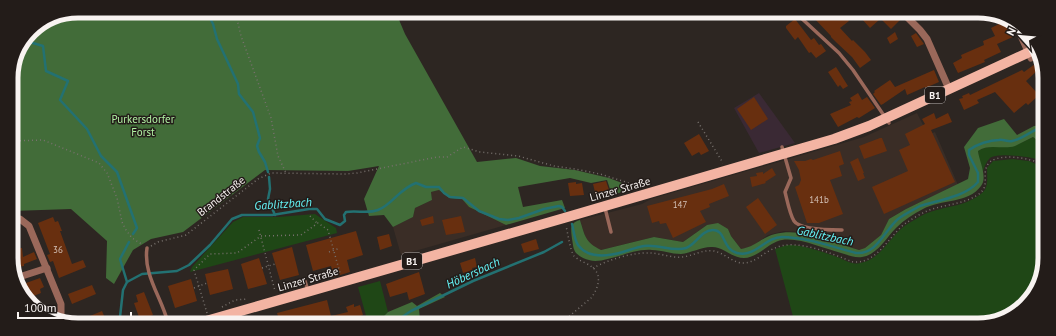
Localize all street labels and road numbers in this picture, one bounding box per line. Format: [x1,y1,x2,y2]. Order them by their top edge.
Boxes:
road number: B1 [925,87,945,103]
street label: Brandstraße [194,173,248,219]
street label: Linzer Straße [588,174,652,204]
road number: B1 [402,253,422,269]
street label: Linzer Straße [276,264,340,294]

